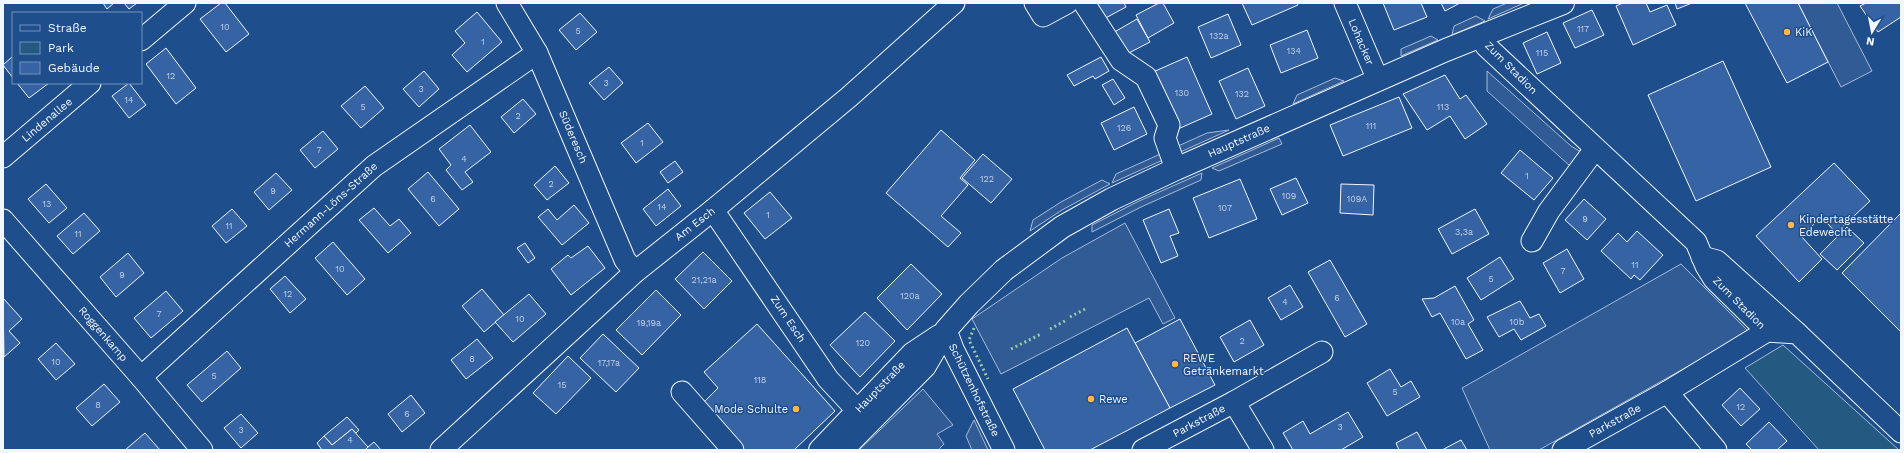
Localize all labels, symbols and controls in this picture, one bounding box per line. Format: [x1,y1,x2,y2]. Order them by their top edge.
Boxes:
legend [12,12,142,84]
north arrow [1852,12,1892,52]
street label: Lohacker [1345,17,1377,68]
text: Straße [48,21,87,35]
house number: 10 [220,22,230,32]
house number: 117 [1577,24,1589,34]
house number: 5 [575,26,581,36]
place label: KiK [1795,26,1812,39]
marker: KiK [1782,27,1792,37]
house number: 132a [1209,31,1229,41]
text: N [1865,34,1875,48]
house number: 1 [481,37,485,47]
street label: Zum Stadion [1482,39,1540,97]
text: Park [48,41,74,55]
house number: 134 [1287,46,1302,56]
house number: 115 [1536,48,1548,58]
text: Gebäude [48,61,100,75]
house number: 12 [167,71,175,81]
house number: 3 [603,78,609,88]
house number: 3 [418,84,424,94]
house number: 130 [1175,88,1190,98]
house number: 132 [1235,89,1249,99]
street label: Lindenallee [19,95,75,145]
house number: 14 [124,95,134,105]
house number: 5 [360,102,366,112]
house number: 113 [1437,102,1449,112]
street label: Süderesch [556,108,590,166]
house number: 2 [515,111,521,121]
house number: 111 [1366,121,1376,131]
street label: Hauptstraße [1206,122,1272,160]
house number: 126 [1117,123,1131,133]
house number: 1 [640,138,644,148]
house number: 7 [316,145,322,155]
house number: 4 [461,154,467,164]
street label: Hermann-Löns-Straße [282,160,380,250]
house number: 1 [1525,171,1529,181]
house number: 122 [980,174,994,184]
house number: 2 [548,179,554,189]
house number: 9 [270,186,276,196]
house number: 109 [1282,191,1296,201]
house number: 6 [430,194,436,204]
house number: 109A [1347,194,1367,204]
house number: 13 [43,199,51,209]
house number: 14 [657,202,667,212]
house number: 107 [1218,203,1232,213]
street label: Am Esch [672,204,718,244]
house number: 1 [766,210,770,220]
place label: Kindertagesstätte Edewecht [1799,213,1893,239]
house number: 9 [1582,214,1588,224]
marker: Kindertagesstätte Edewecht [1786,220,1796,230]
house number: 11 [225,221,233,231]
house number: 3,3a [1455,227,1473,237]
house number: 11 [74,229,82,239]
house number: 11 [1631,260,1639,270]
house number: 10 [335,264,345,274]
house number: 7 [1560,266,1566,276]
house number: 9 [119,270,125,280]
house number: 5 [1488,274,1494,284]
street label: Zum Stadion [1710,274,1768,332]
house number: 21,21a [691,275,717,285]
house number: 12 [284,289,292,299]
house number: 120a [900,291,920,301]
street label: Zum Esch [768,293,808,345]
house number: 6 [1334,293,1340,303]
house number: 4 [1282,297,1288,307]
street label: Roggenkamp [76,304,130,364]
house number: 7 [156,309,162,319]
house number: 10 [515,314,525,324]
house number: 10a [1451,317,1465,327]
house number: 10b [1510,317,1525,327]
house number: 19,19a [637,318,661,328]
house number: 2 [1239,336,1245,346]
house number: 120 [856,338,871,348]
street label: Schützenhofstraße [946,341,1002,439]
place label: REWE Getränkemarkt [1183,352,1264,378]
house number: 8 [469,354,475,364]
house number: 10 [51,357,61,367]
house number: 17,17a [598,358,620,368]
street label: Hauptstraße [852,359,908,415]
marker: REWE Getränkemarkt [1170,359,1180,369]
house number: 5 [211,371,217,381]
house number: 118 [754,375,766,385]
house number: 15 [558,380,566,390]
house number: 5 [1392,387,1398,397]
place label: Rewe [1099,393,1128,406]
marker: Rewe [1086,394,1096,404]
house number: 8 [95,400,101,410]
street label: Parkstraße [1587,401,1643,441]
street label: Parkstraße [1171,402,1227,440]
house number: 12 [1737,402,1745,412]
place label: Mode Schulte [714,403,788,416]
marker: Mode Schulte [791,404,801,414]
house number: 6 [404,409,410,419]
house number: 3 [1337,422,1343,432]
house number: 3 [238,425,244,435]
house number: 4 [347,435,353,445]

